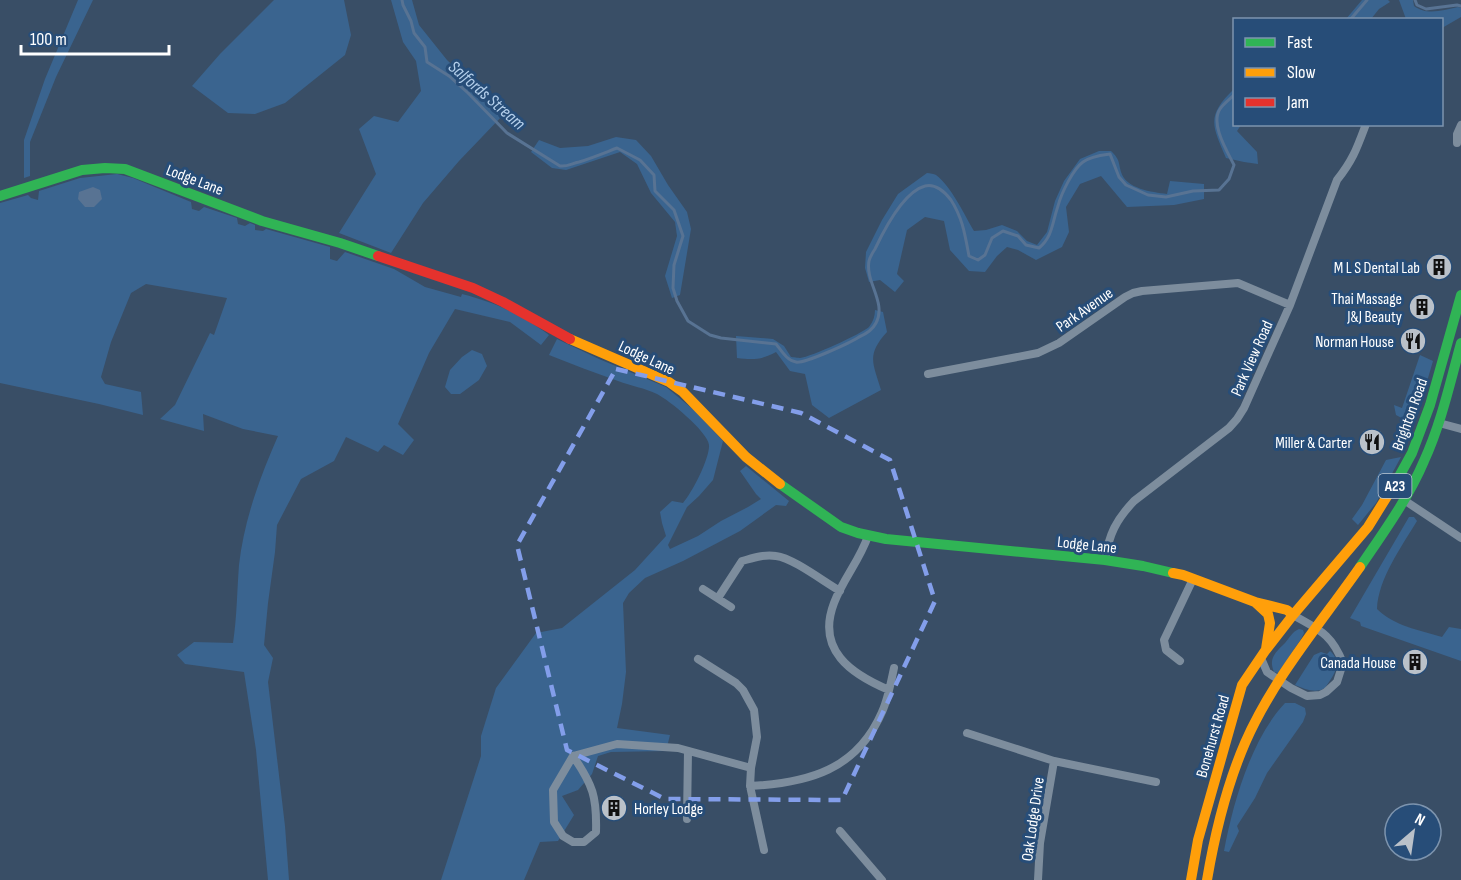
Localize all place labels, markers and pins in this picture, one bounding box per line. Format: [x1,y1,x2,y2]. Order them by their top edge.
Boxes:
building icon: M L S Dental Lab [1424,252,1454,282]
place label: M L S Dental Lab [1334,259,1420,278]
place label: Thai Massage J&J Beauty [1331,290,1402,327]
building icon: Thai Massage J&J Beauty [1407,292,1437,322]
restaurant icon: Norman House [1398,326,1428,356]
place label: Norman House [1315,333,1394,352]
restaurant icon: Miller & Carter [1357,427,1387,457]
place label: Miller & Carter [1275,434,1352,453]
building icon: Canada House [1400,647,1430,677]
place label: Canada House [1320,654,1396,673]
building icon: Horley Lodge [599,793,629,823]
place label: Horley Lodge [634,800,703,819]

